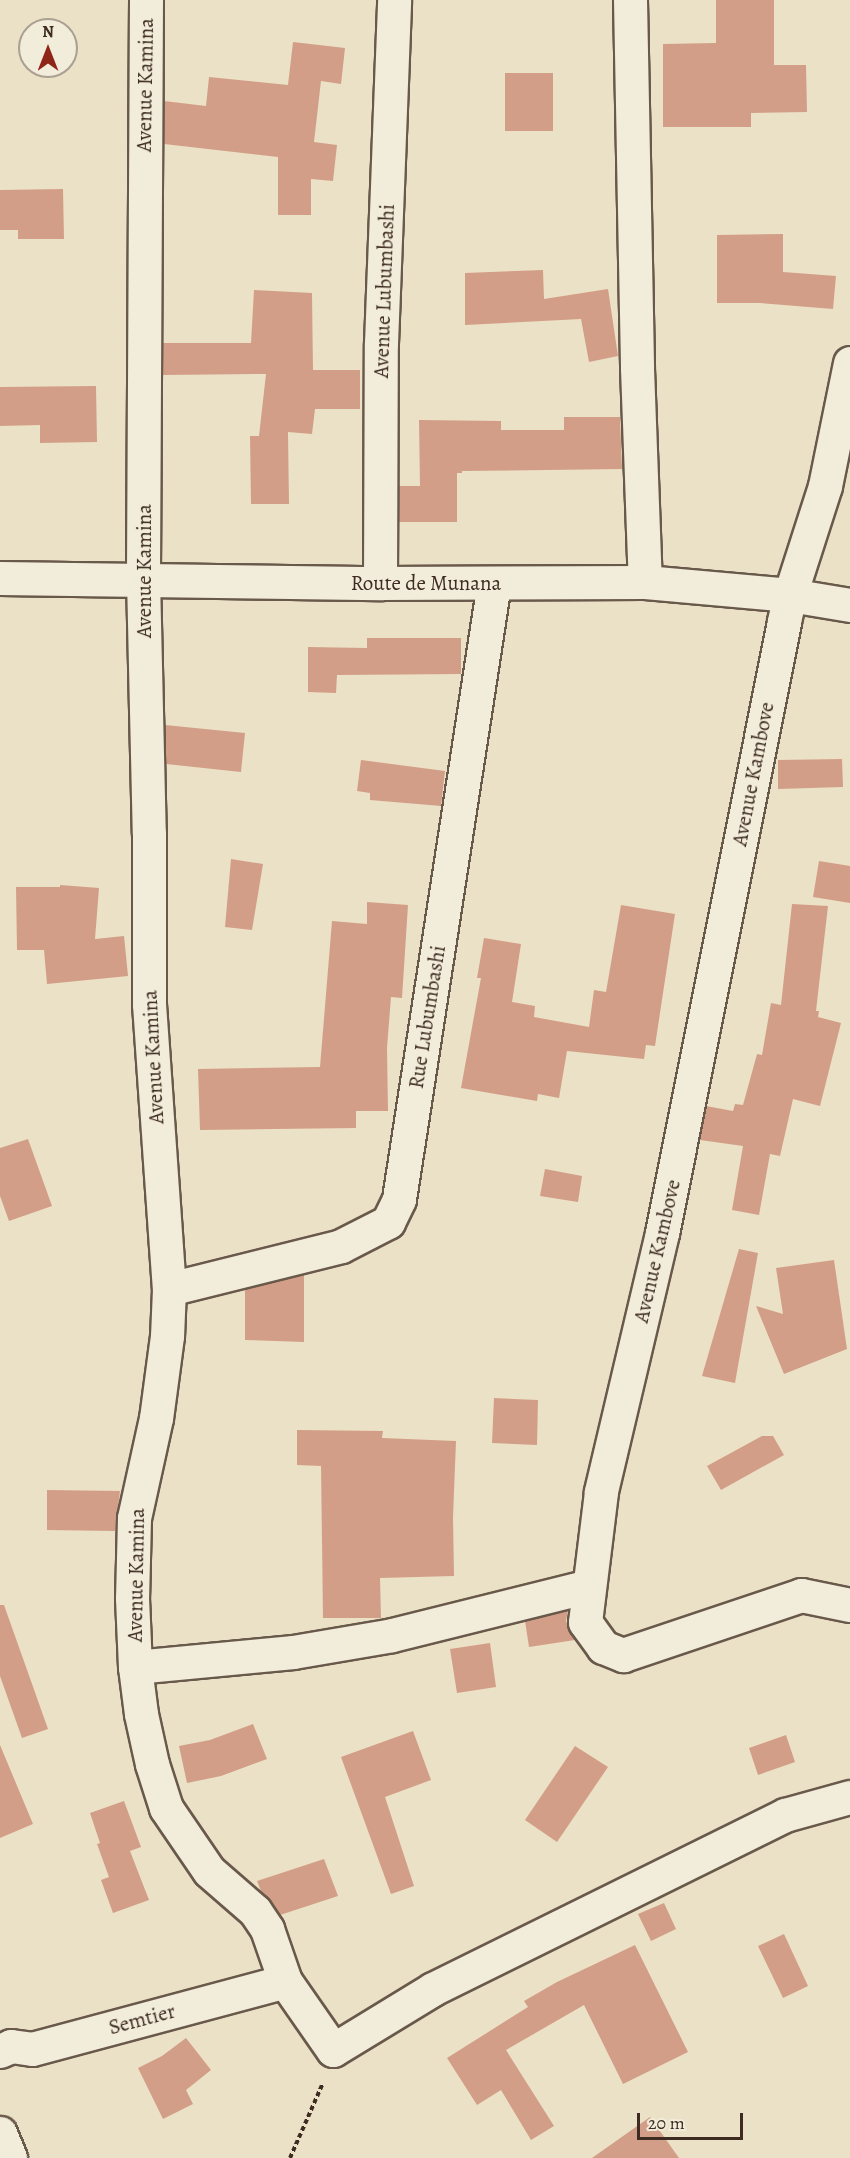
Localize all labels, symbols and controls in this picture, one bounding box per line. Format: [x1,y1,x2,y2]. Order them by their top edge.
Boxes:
north arrow [18,18,78,78]
street label: Avenue Kamina [131,18,159,152]
text: N [42,21,54,43]
street label: Avenue Lubumbashi [368,203,400,379]
street label: Avenue Kamina [131,504,157,638]
street label: Route de Munana [351,570,501,596]
street label: Avenue Kambove [727,700,779,848]
street label: Rue Lubumbashi [403,944,451,1090]
street label: Avenue Kamina [137,989,169,1125]
street label: Avenue Kambove [628,1177,686,1325]
street label: Avenue Kamina [122,1508,150,1642]
street label: Semtier [106,1998,178,2040]
scale bar [640,2101,746,2139]
text: 20 m [648,2111,685,2135]

